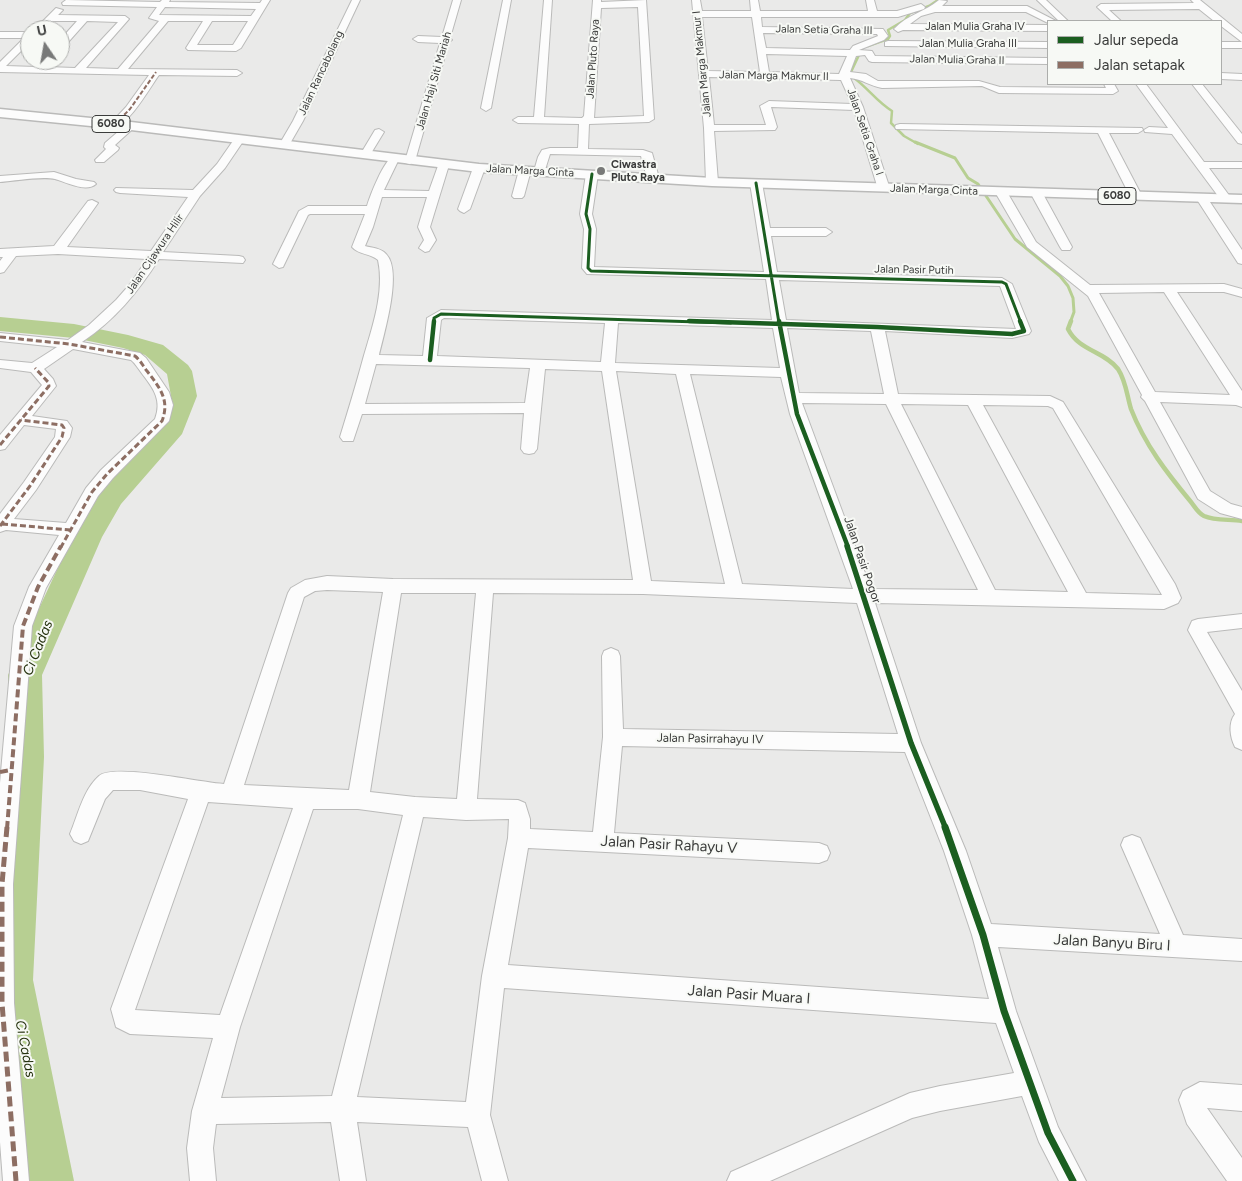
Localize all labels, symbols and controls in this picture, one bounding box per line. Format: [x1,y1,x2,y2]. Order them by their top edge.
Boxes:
street label: Jalan Marga Makmur I [690,10,714,118]
street label: Jalan Pluto Raya [584,19,602,99]
north arrow [20,20,70,70]
street label: Jalan Mulia Graha IV [925,20,1025,34]
legend [1047,20,1222,85]
text: U [35,21,49,40]
street label: Jalan Setia Graha III [775,23,873,37]
street label: Jalan Rancabolang [296,29,346,117]
street label: Jalan Haji Siti Mariah [414,30,454,132]
text: Jalur sepeda [1094,31,1179,49]
street label: Jalan Mulia Graha III [919,37,1017,51]
street label: Jalan Mulia Graha II [909,53,1005,67]
text: Jalan setapak [1094,56,1185,74]
street label: Jalan Marga Makmur II [719,68,829,84]
street label: Jalan Setia Graha I [844,87,886,177]
road number: 6080 [92,116,130,132]
place label: Ciwastra Pluto Raya [611,158,665,184]
street label: Jalan Marga Cinta [486,162,574,180]
marker: Ciwastra Pluto Raya [595,165,607,177]
street label: Jalan Marga Cinta [890,182,978,198]
road number: 6080 [1098,188,1136,205]
street label: Jalan Cijawura Hilir [123,212,187,296]
street label: Jalan Pasir Putih [874,263,954,277]
street label: Jalan Pasir Pogor [840,515,884,605]
water label: Ci Cadas [19,618,57,678]
street label: Jalan Pasirrahayu IV [657,731,763,747]
street label: Jalan Pasir Rahayu V [600,832,738,858]
street label: Jalan Banyu Biru I [1053,931,1171,955]
street label: Jalan Pasir Muara I [687,982,811,1008]
water label: Ci Cadas [11,1019,39,1079]

